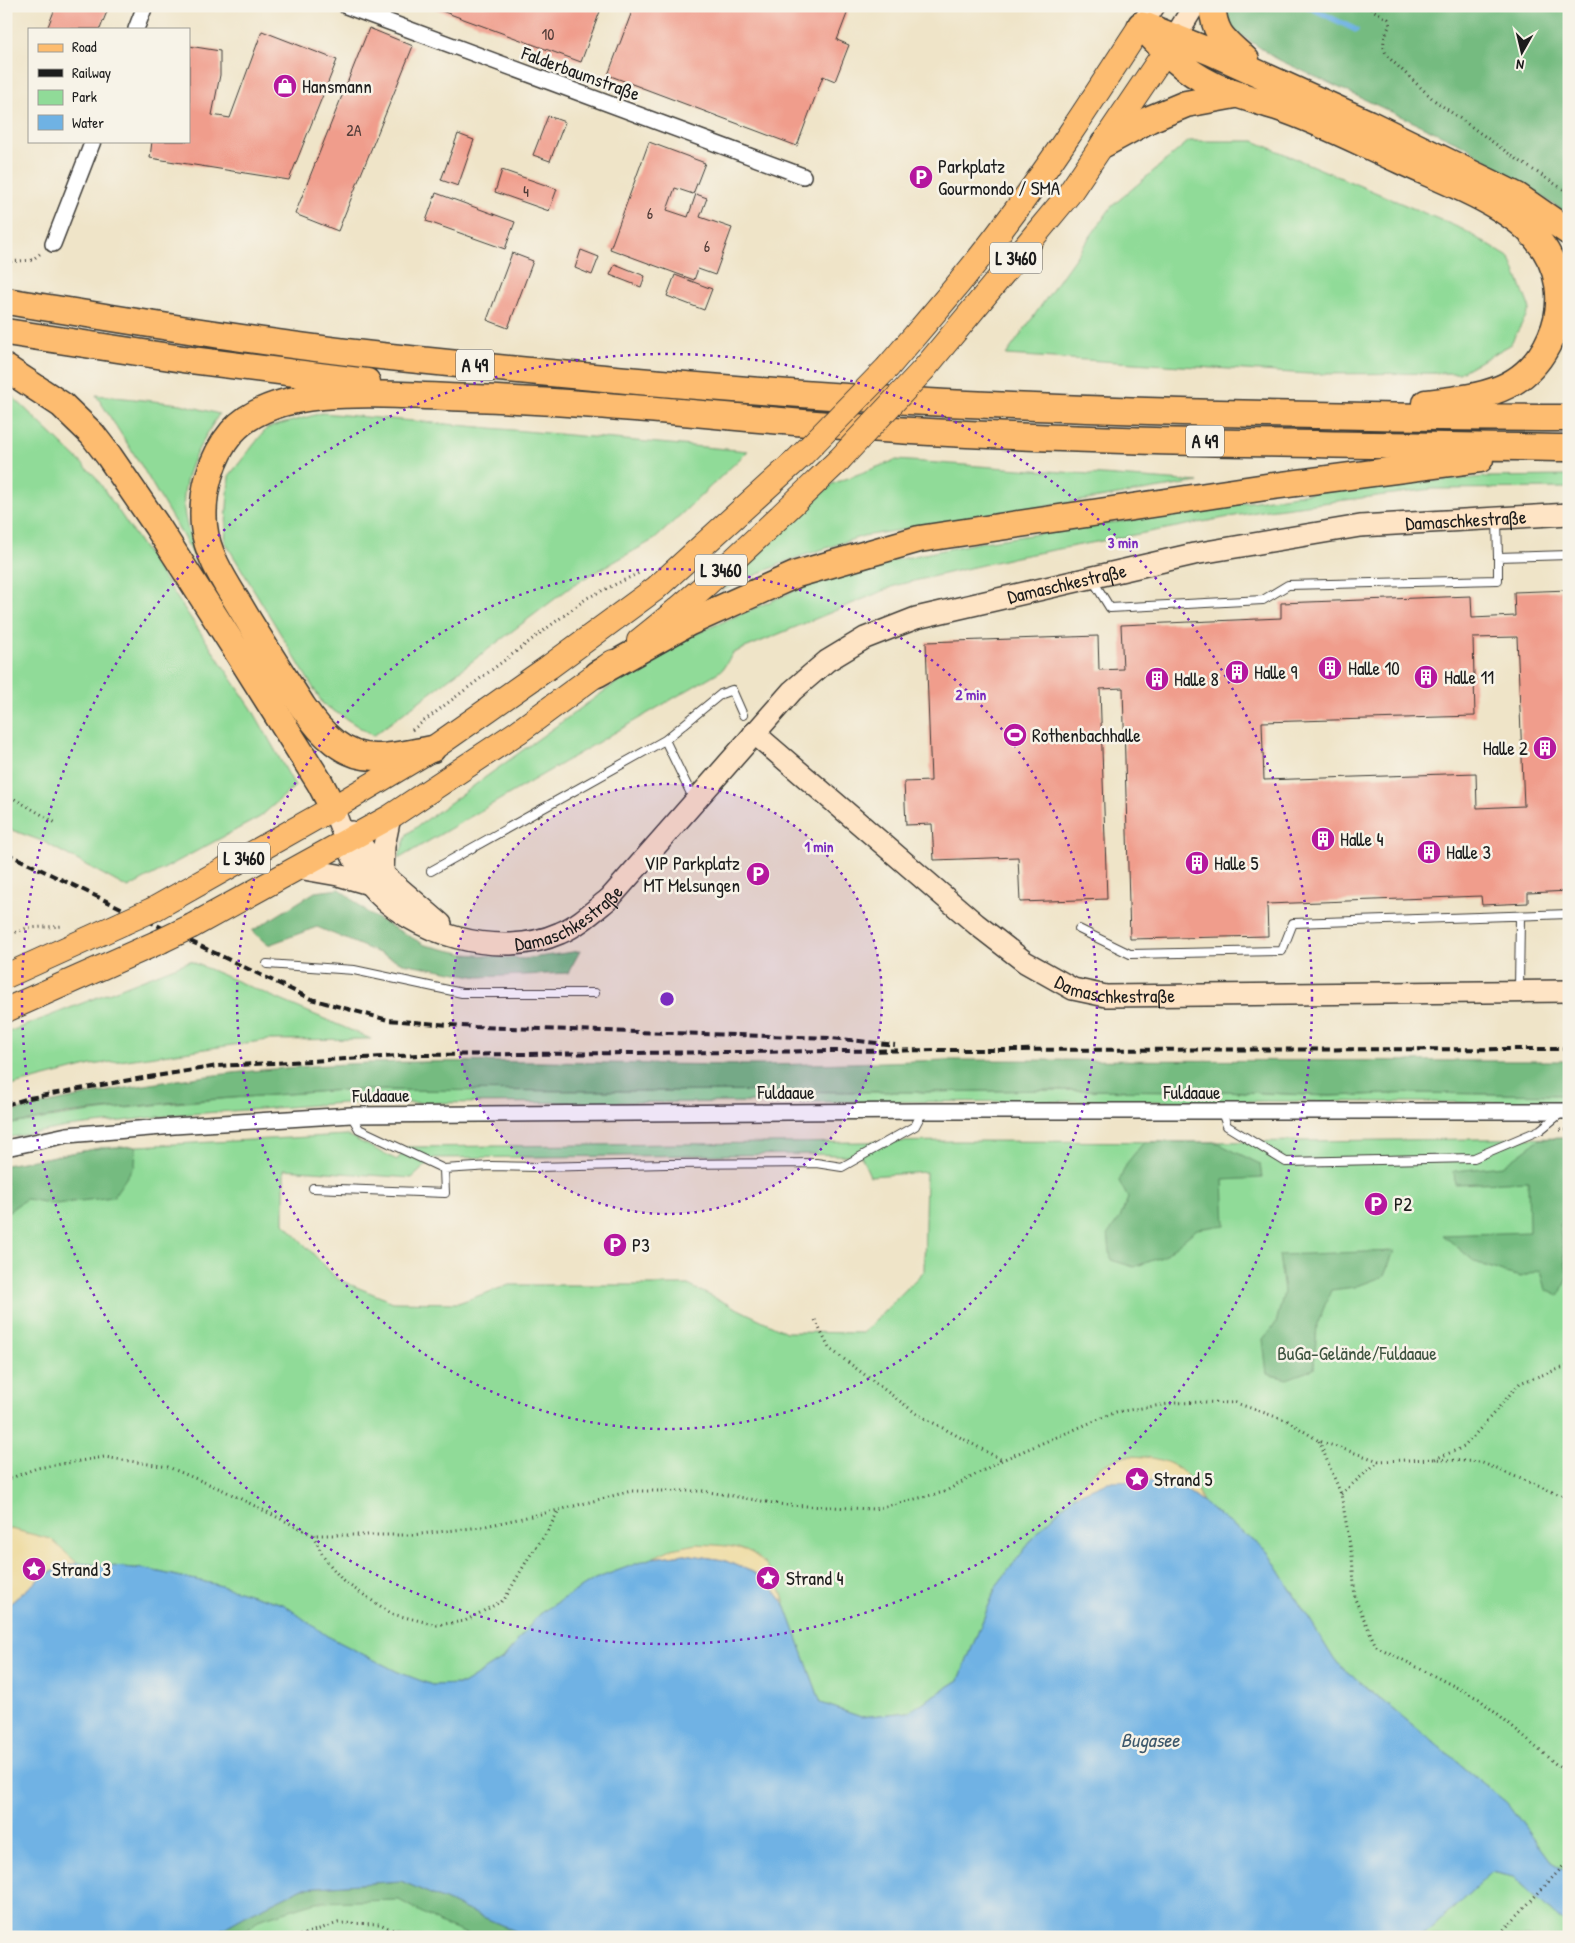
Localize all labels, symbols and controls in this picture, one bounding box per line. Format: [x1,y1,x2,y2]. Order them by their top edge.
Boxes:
house number: 10 [542,23,554,45]
legend [28,28,190,142]
north arrow [1498,28,1548,78]
text: Road [72,36,97,57]
street label: Falderbaumstraße [517,39,644,107]
text: N [1515,55,1525,75]
text: Railway [72,62,111,83]
shop icon: Hansmann [272,73,298,99]
place label: Hansmann [302,73,372,99]
text: Park [72,86,97,107]
text: Water [72,112,104,133]
house number: 2A [346,119,362,141]
place label: Parkplatz Gourmondo / SMA [938,153,1060,201]
parking icon: Parkplatz Gourmondo / SMA [908,164,934,190]
house number: 4 [523,180,529,202]
house number: 6 [647,202,653,224]
house number: 6 [704,235,710,257]
road number: L 3460 [990,242,1042,274]
road number: A 49 [456,350,494,380]
road number: A 49 [1186,426,1224,456]
street label: Damaschkestraße [1405,503,1528,536]
text: 3 min [1108,532,1138,553]
road number: L 3460 [695,554,747,586]
street label: Damaschkestraße [1005,557,1129,610]
building icon: Halle 10 [1317,655,1343,681]
place label: Halle 10 [1348,655,1400,681]
building icon: Halle 9 [1224,659,1250,685]
place label: Halle 9 [1254,659,1297,685]
building icon: Halle 11 [1413,664,1439,690]
place label: Halle 11 [1444,664,1494,690]
building icon: Halle 8 [1144,666,1170,692]
place label: Halle 8 [1174,666,1219,692]
text: 2 min [956,684,987,705]
sports icon: Rothenbachhalle [1002,722,1028,748]
place label: Rothenbachhalle [1032,722,1141,748]
place label: Halle 2 [1483,735,1528,761]
building icon: Halle 2 [1532,735,1558,761]
building icon: Halle 4 [1310,826,1336,852]
place label: Halle 4 [1340,826,1384,852]
text: 1 min [804,836,834,857]
building icon: Halle 3 [1416,839,1442,865]
place label: Halle 3 [1446,839,1491,865]
road number: L 3460 [218,842,270,874]
place label: VIP Parkplatz MT Melsungen [643,850,740,898]
building icon: Halle 5 [1184,850,1210,876]
place label: Halle 5 [1214,850,1259,876]
parking icon: VIP Parkplatz MT Melsungen [745,861,771,887]
street label: Damaschkestraße [514,879,629,957]
street label: Damaschkestraße [1050,969,1176,1009]
centre of rings [658,990,676,1008]
street label: Fuldaaue [756,1079,815,1105]
street label: Fuldaaue [1162,1079,1221,1105]
street label: Fuldaaue [351,1081,410,1109]
parking icon: P2 [1363,1191,1389,1217]
place label: P2 [1394,1191,1412,1217]
parking icon: P3 [602,1232,628,1258]
place label: P3 [632,1232,650,1258]
park label: BuGa-Gelände/Fuldaaue [1277,1340,1437,1366]
place icon: Strand 5 [1124,1466,1150,1492]
place label: Strand 5 [1154,1466,1212,1492]
place icon: Strand 3 [21,1556,47,1582]
place label: Strand 3 [52,1556,111,1582]
place icon: Strand 4 [755,1565,781,1591]
place label: Strand 4 [786,1565,844,1591]
water label: Bugasee [1121,1726,1180,1754]

